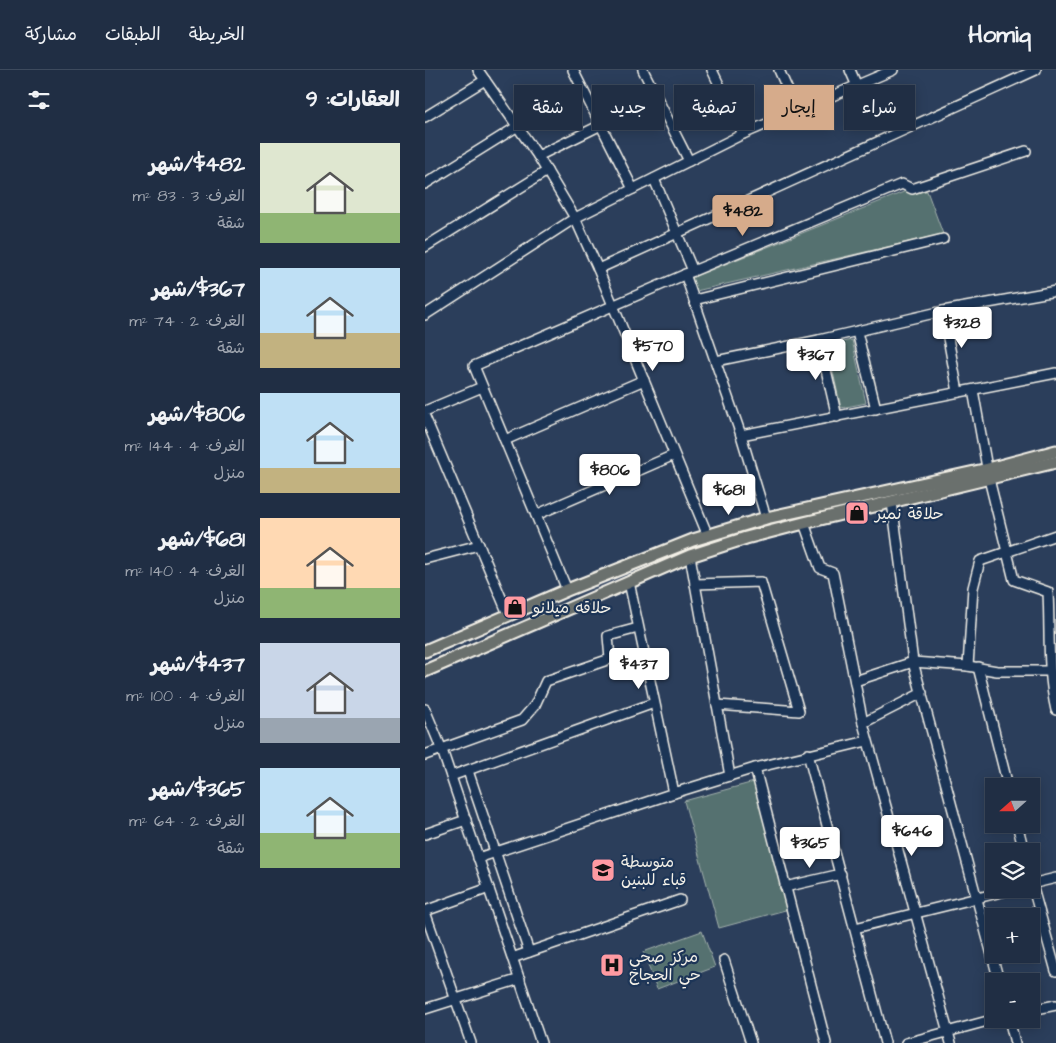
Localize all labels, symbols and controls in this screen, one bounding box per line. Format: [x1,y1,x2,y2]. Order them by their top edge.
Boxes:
text: Homiq [968,18,1031,52]
text: مشاركة [25,22,77,47]
text: الطبقات [105,22,161,47]
text: الخريطة [189,22,245,47]
text: العقارات: 9 [306,85,400,114]
chip: شقة [514,85,582,130]
chip: جديد [592,85,664,130]
chip: تصفية [674,85,754,130]
chip: إيجار [764,85,834,130]
chip: شراء [844,85,915,130]
icon: filters [25,86,53,114]
text: $482/شهر [149,150,245,179]
icon: home [300,163,360,223]
text: الغرف: 3 · 83 m² [132,185,245,207]
pin: $482 [713,194,773,237]
text: $482 [723,200,763,222]
text: شقة [217,212,245,234]
text: $367/شهر [152,275,245,304]
icon: home [300,288,360,348]
pin: $328 [932,306,992,349]
text: الغرف: 2 · 74 m² [129,310,245,332]
text: $328 [944,312,980,334]
pin: $570 [623,330,683,372]
text: $570 [633,335,673,357]
text: شقة [217,337,245,359]
pin: $367 [786,338,846,381]
text: $367 [798,344,834,366]
text: $806/شهر [149,400,245,429]
icon: home [300,413,360,473]
text: الغرف: 4 · 144 m² [124,435,245,457]
pin: $806 [580,454,640,496]
text: $806 [590,459,630,481]
text: منزل [213,462,245,484]
pin: $681 [699,474,759,516]
text: $681 [713,479,745,501]
shop icon: حلاقة نمير [844,500,870,526]
place label: حلاقة نمير [873,503,944,525]
text: $681/شهر [159,525,245,554]
icon: home [300,538,360,598]
text: الغرف: 4 · 140 m² [125,560,245,582]
text: منزل [213,587,245,609]
shop icon: حلاقه ميلانو [502,594,528,620]
place label: حلاقه ميلانو [531,597,611,619]
pin: $437 [609,648,669,690]
text: $437/شهر [151,650,245,679]
text: $437 [620,653,658,675]
icon: home [300,663,360,723]
text: الغرف: 4 · 100 m² [126,685,245,707]
text: منزل [213,712,245,734]
text: $365/شهر [150,775,245,804]
north arrow [985,778,1040,832]
map controls [985,778,1040,1028]
icon: home [300,788,360,848]
text: الغرف: 2 · 64 m² [129,810,245,832]
pin: $646 [882,814,942,857]
text: $646 [892,820,932,842]
pin: $365 [780,826,840,869]
text: $365 [791,832,829,854]
text: شقة [217,837,245,859]
button: layers [985,843,1040,898]
place label: متوسطة قباء للبنين [621,851,686,891]
school or university icon: متوسطة قباء للبنين [590,857,616,883]
button: + [985,908,1040,963]
place label: مركز صحي حي الحجاج [629,946,701,989]
hospital icon: مركز صحي حي الحجاج [599,952,625,978]
button: − [985,973,1040,1028]

